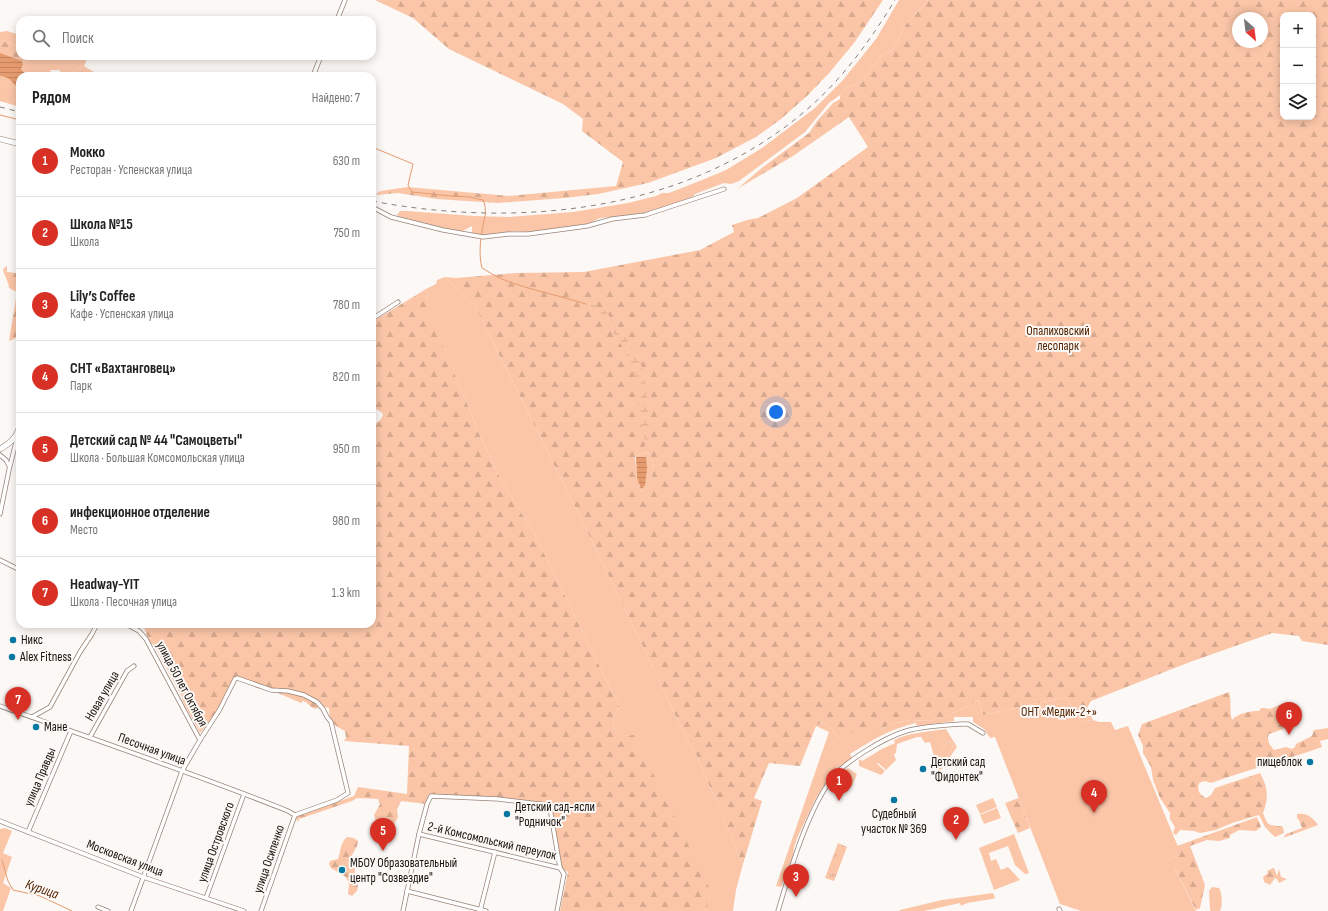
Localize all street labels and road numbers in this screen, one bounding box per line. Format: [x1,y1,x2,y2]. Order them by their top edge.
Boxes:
street label: улица 50 лет Октября [153,639,211,729]
street label: Новая улица [81,668,123,724]
street label: Песочная улица [116,729,188,769]
street label: улица Правды [20,745,60,809]
street label: улица Островского [194,800,238,884]
street label: 2-й Комсомольский переулок [426,818,558,864]
street label: улица Осипенко [250,823,288,895]
street label: Московская улица [84,836,166,880]

